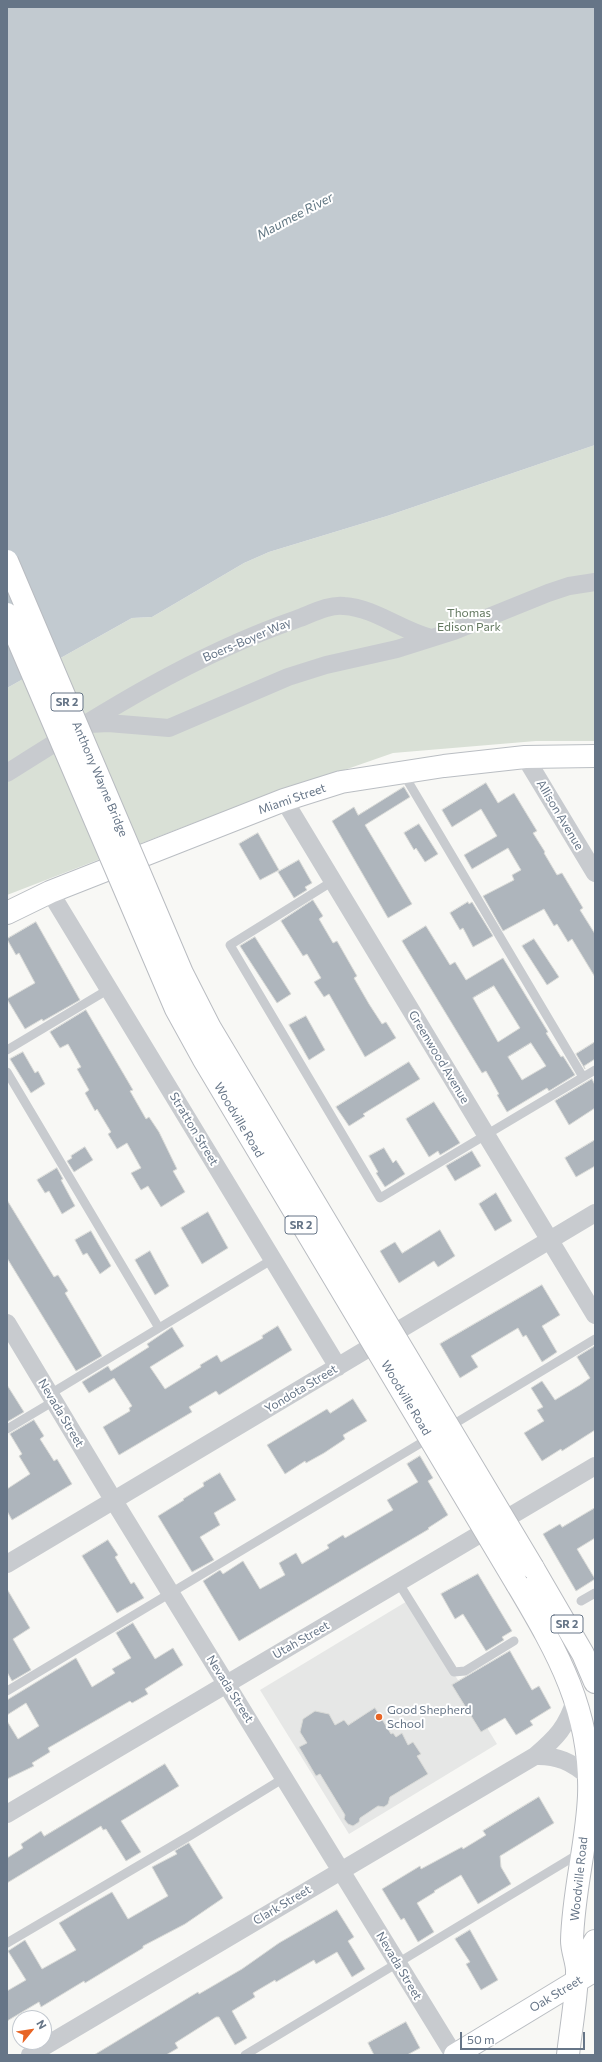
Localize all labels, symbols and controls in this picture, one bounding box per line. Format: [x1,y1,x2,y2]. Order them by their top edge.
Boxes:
water label: Maumee River [254,189,336,243]
park label: Thomas Edison Park [437,606,501,634]
street label: Boers-Boyer Way [201,615,293,665]
road number: SR 2 [51,693,83,711]
street label: Anthony Wayne Bridge [69,719,131,839]
street label: Allison Avenue [533,777,587,853]
street label: Miami Street [256,781,328,817]
street label: Greenwood Avenue [406,1008,472,1106]
street label: Woodville Road [211,1080,267,1160]
street label: Stratton Street [167,1090,221,1168]
road number: SR 2 [285,1216,317,1234]
street label: Woodville Road [378,1358,434,1438]
street label: Yondota Street [262,1362,340,1416]
street label: Nevada Street [35,1376,87,1450]
road number: SR 2 [551,1615,583,1633]
street label: Utah Street [270,1618,332,1662]
street label: Nevada Street [204,1653,256,1725]
place label: Good Shepherd School [387,1703,471,1731]
marker: Good Shepherd School [374,1712,384,1722]
street label: Woodville Road [567,1836,591,1922]
street label: Clark Street [250,1882,314,1928]
street label: Nevada Street [373,1929,425,2003]
street label: Oak Street [527,1973,585,2015]
north arrow [12,2010,52,2050]
text: N [34,2017,50,2031]
scale bar [462,2024,587,2050]
text: 50 m [467,2032,495,2046]

